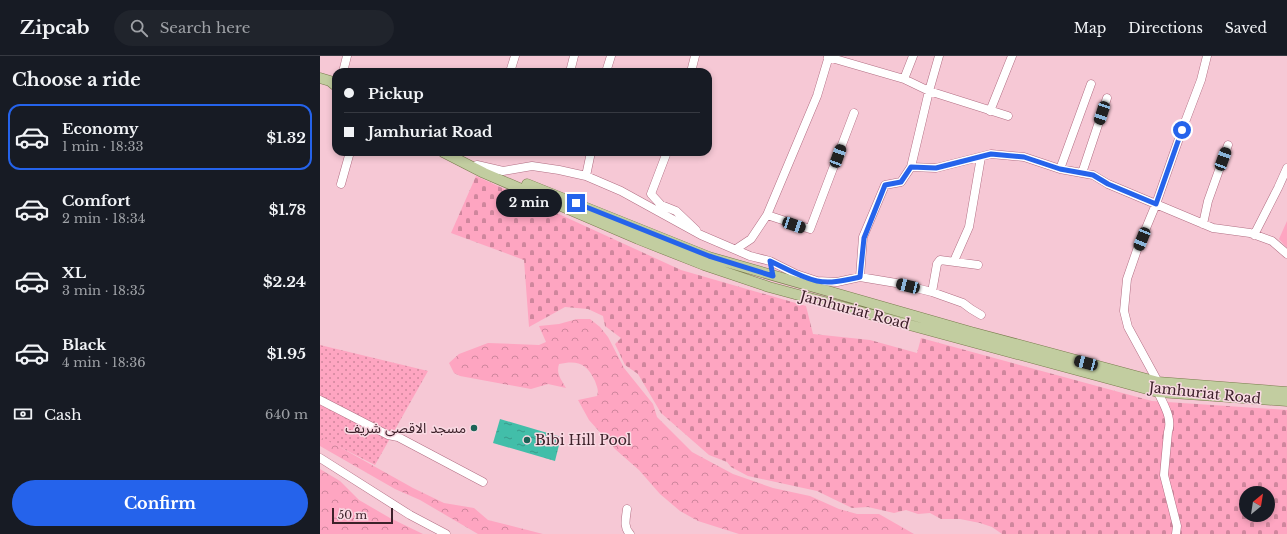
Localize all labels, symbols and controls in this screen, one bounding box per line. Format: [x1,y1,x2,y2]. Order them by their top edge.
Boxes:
search box [114,10,394,46]
text: Zipcab [20,16,90,39]
icon: search [128,17,150,39]
text: Search here [160,18,250,37]
text: Map [1074,19,1106,37]
text: Directions [1128,19,1203,37]
text: Saved [1225,19,1267,37]
text: Choose a ride [12,69,141,91]
text: Pickup [368,84,424,103]
car [1093,100,1111,126]
icon: car [14,119,50,155]
text: Economy [62,119,139,138]
route start [1173,121,1191,139]
text: Jamhuriat Road [368,122,492,141]
text: $1.32 [267,128,306,147]
text: 1 min · 18:33 [62,138,143,155]
car [828,143,848,169]
car [1213,146,1233,172]
callout: 2 min [496,189,562,217]
icon: car [14,191,50,227]
text: Comfort [62,191,130,210]
text: 2 min [509,194,549,211]
route end [567,194,585,212]
text: $1.78 [269,200,306,219]
text: 2 min · 18:34 [62,210,145,227]
car [781,215,807,235]
car [1132,226,1152,252]
icon: car [14,263,50,299]
text: XL [62,263,86,282]
text: $2.24 [263,272,306,291]
car [895,277,921,295]
text: 3 min · 18:35 [62,282,145,299]
street label: Jamhuriat Road [796,286,912,333]
icon: car [14,335,50,371]
text: Black [62,335,106,354]
text: $1.95 [267,344,306,363]
text: 4 min · 18:36 [62,354,146,371]
car [1073,354,1099,372]
street label: Jamhuriat Road [1146,378,1262,408]
icon: cash [12,403,34,425]
text: Cash [44,405,81,424]
text: 640 m [265,406,308,423]
place label: مسجد الاقصی شریف [345,419,466,437]
marker: مسجد الاقصی شریف [469,423,479,433]
place label: Bibi Hill Pool [535,431,632,449]
marker: Bibi Hill Pool [522,435,532,445]
button: Confirm [12,480,308,526]
north arrow [1239,486,1275,522]
map controls [1239,486,1275,522]
scale bar [332,506,393,525]
text: 50 m [338,508,367,522]

